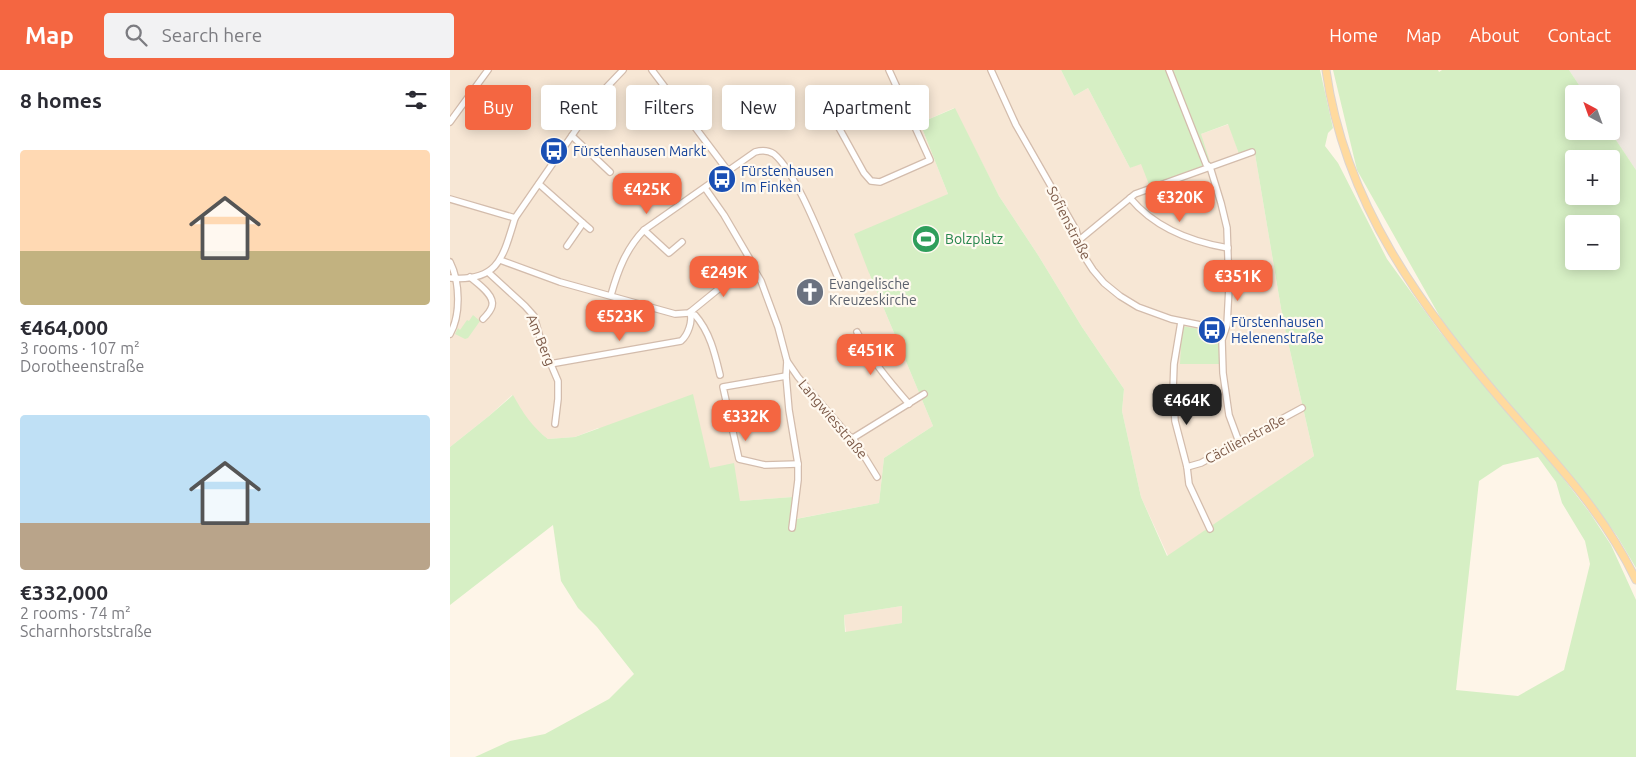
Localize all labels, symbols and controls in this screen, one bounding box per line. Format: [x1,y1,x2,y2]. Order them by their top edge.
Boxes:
search box [104,13,454,58]
icon: search [122,21,150,49]
text: Map [25,22,74,49]
text: Search here [162,24,262,46]
text: Home [1329,25,1378,45]
text: Map [1406,25,1441,45]
text: About [1469,25,1519,45]
text: Contact [1547,25,1611,45]
chip: Buy [465,85,531,130]
chip: Rent [541,85,616,130]
chip: Filters [626,85,712,130]
chip: New [722,85,795,130]
chip: Apartment [805,85,929,130]
north arrow [1565,85,1620,140]
map controls [1565,85,1620,270]
icon: filters [402,86,430,114]
text: 8 homes [20,88,102,112]
bus stop icon: Fürstenhausen Markt [539,136,569,166]
place label: Fürstenhausen Markt [573,143,707,159]
button: + [1565,150,1620,205]
place label: Fürstenhausen Im Finken [741,163,834,195]
bus stop icon: Fürstenhausen Im Finken [707,164,737,194]
pin: €425K [612,172,682,215]
text: €425K [624,180,670,198]
pin: €320K [1145,180,1215,223]
icon: home [180,183,270,273]
street label: Sofienstraße [1044,184,1094,262]
text: €320K [1157,188,1203,206]
button: − [1565,215,1620,270]
sports icon: Bolzplatz [911,224,941,254]
place label: Bolzplatz [945,231,1003,247]
pin: €249K [689,256,759,298]
pin: €351K [1203,260,1273,302]
text: €249K [701,263,747,281]
text: €351K [1215,267,1261,285]
place label: Evangelische Kreuzeskirche [829,276,917,308]
church icon: Evangelische Kreuzeskirche [795,277,825,307]
pin: €523K [585,300,655,342]
text: €523K [597,307,643,325]
street label: Am Berg [523,312,559,368]
place label: Fürstenhausen Helenenstraße [1231,314,1324,346]
text: €464,000 [20,315,108,339]
bus stop icon: Fürstenhausen Helenenstraße [1197,315,1227,345]
pin: €451K [836,334,906,376]
text: 3 rooms · 107 m² [20,339,140,357]
text: €451K [848,341,894,359]
text: Dorotheenstraße [20,357,144,375]
street label: Langwiesstraße [795,376,871,462]
pin: €464K [1152,384,1222,426]
text: €464K [1164,391,1210,409]
pin: €332K [711,400,781,442]
text: €332K [723,407,769,425]
street label: Cäcilienstraße [1202,411,1288,467]
icon: home [180,448,270,538]
text: €332,000 [20,580,108,604]
text: 2 rooms · 74 m² [20,604,131,622]
text: Scharnhorststraße [20,622,152,640]

